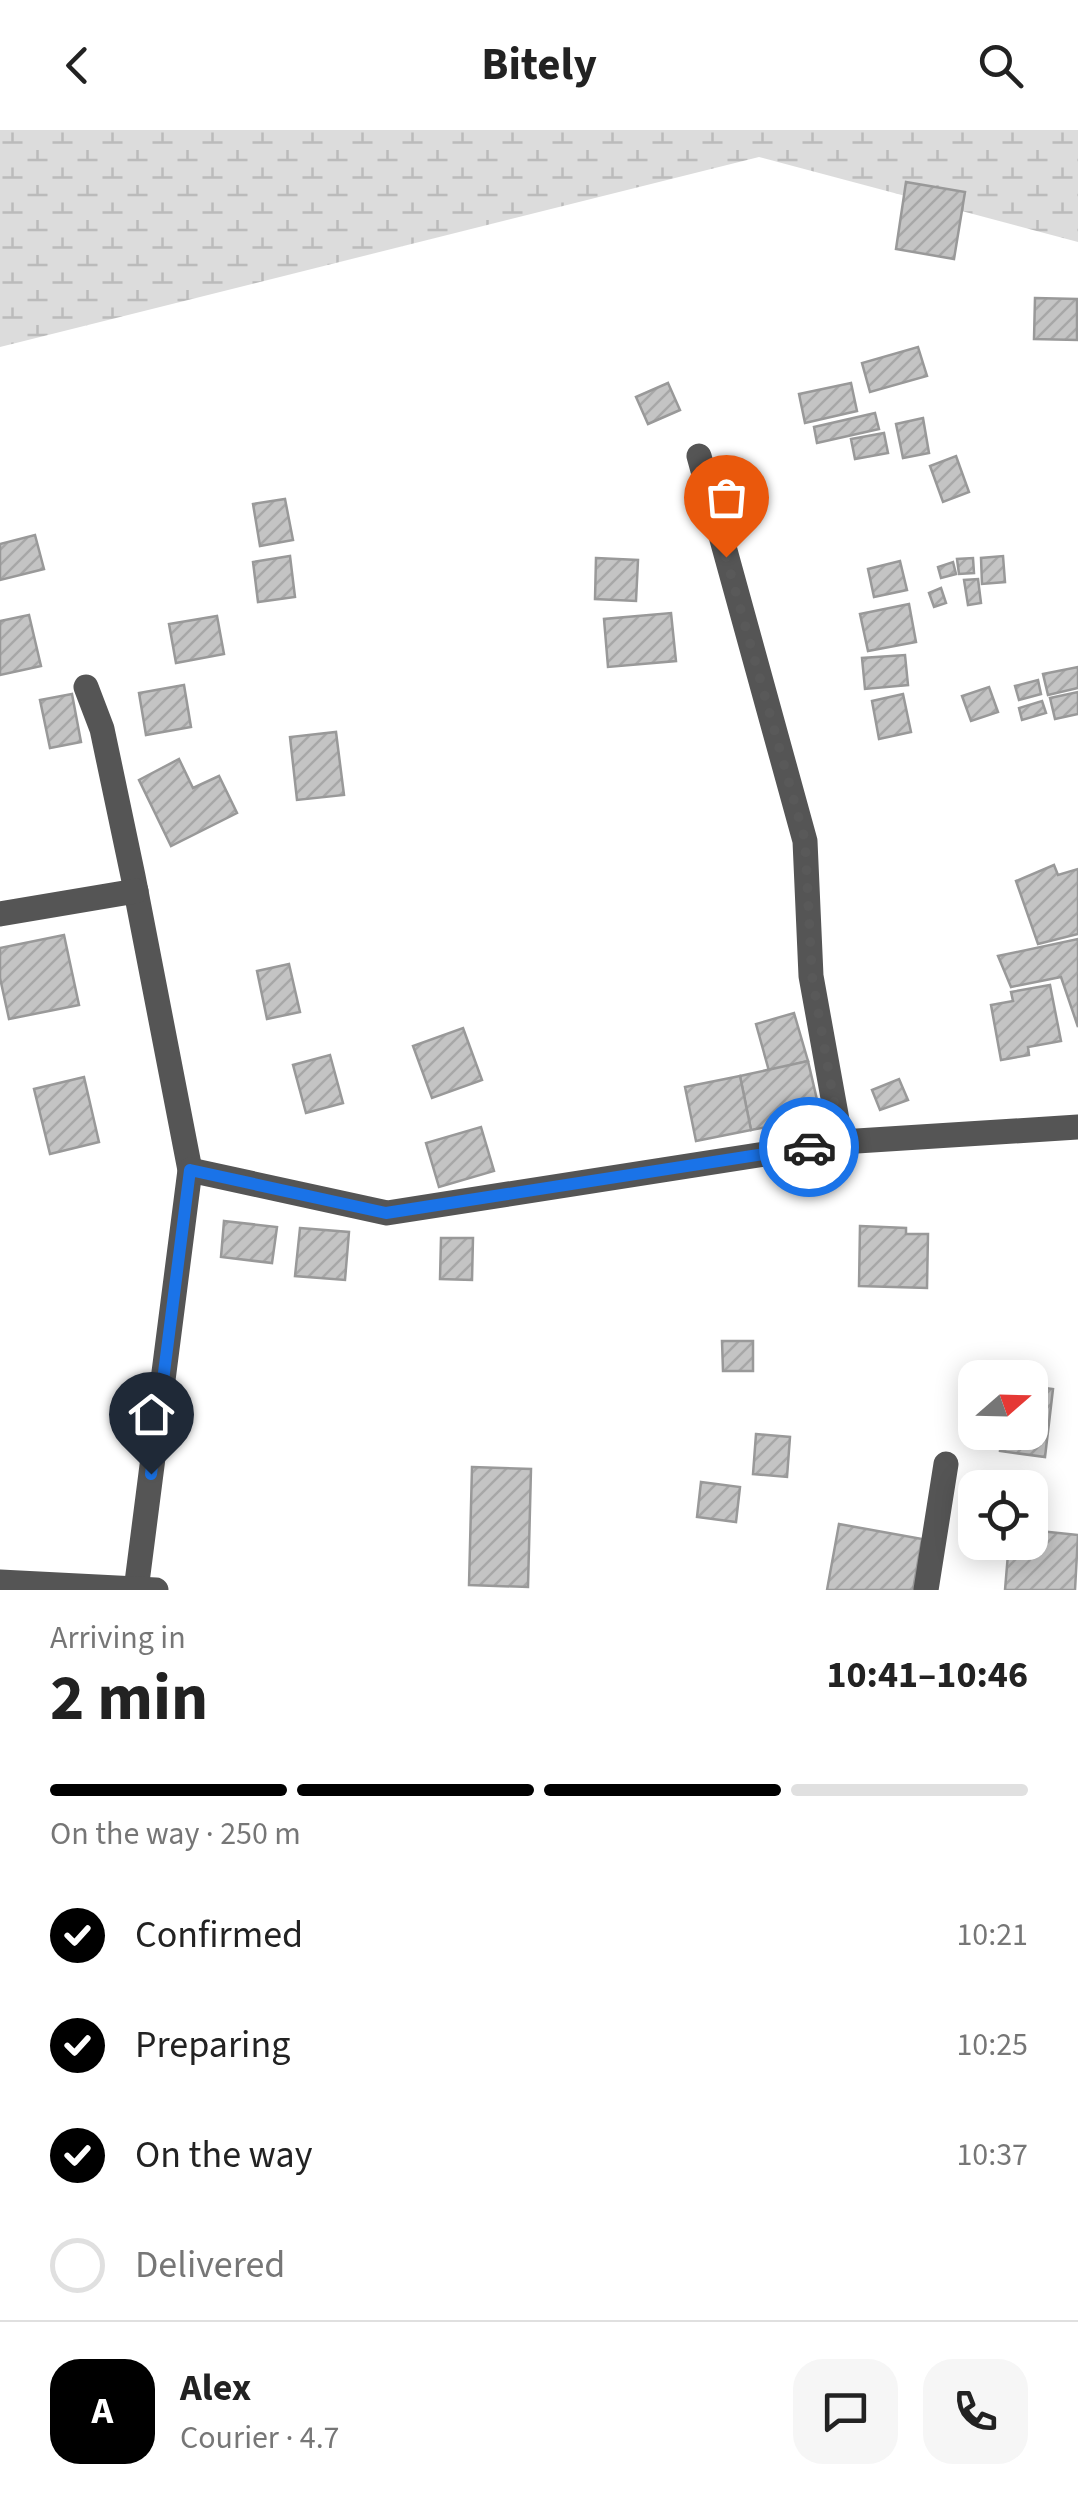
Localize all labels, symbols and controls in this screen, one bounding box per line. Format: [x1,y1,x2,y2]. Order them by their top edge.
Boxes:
text: Bitely [481,33,597,97]
icon: back [50,38,105,93]
icon: search [973,38,1028,93]
pin [684,455,769,558]
icon: bag [699,470,754,525]
courier [759,1097,859,1197]
icon: car [782,1120,837,1175]
north arrow [958,1360,1048,1450]
map controls [958,1360,1048,1560]
pin [109,1372,194,1475]
icon: home [124,1387,179,1442]
button: locate [958,1470,1048,1560]
text: Arriving in [50,1615,186,1661]
text: 10:41–10:46 [826,1648,1028,1702]
text: 2 min [50,1652,208,1745]
text: On the way · 250 m [50,1811,301,1857]
icon: check [50,1908,105,1963]
text: Confirmed [135,1908,303,1962]
text: 10:21 [956,1912,1028,1958]
icon: check [50,2018,105,2073]
text: Preparing [135,2018,290,2072]
text: 10:25 [956,2022,1028,2068]
icon: check [50,2128,105,2183]
text: On the way [135,2128,312,2182]
text: 10:37 [956,2132,1028,2178]
text: Delivered [135,2238,285,2292]
button: chat [793,2359,898,2464]
button: phone [923,2359,1028,2464]
text: Alex [180,2361,251,2415]
text: A [92,2384,113,2438]
text: Courier · 4.7 [180,2415,340,2461]

